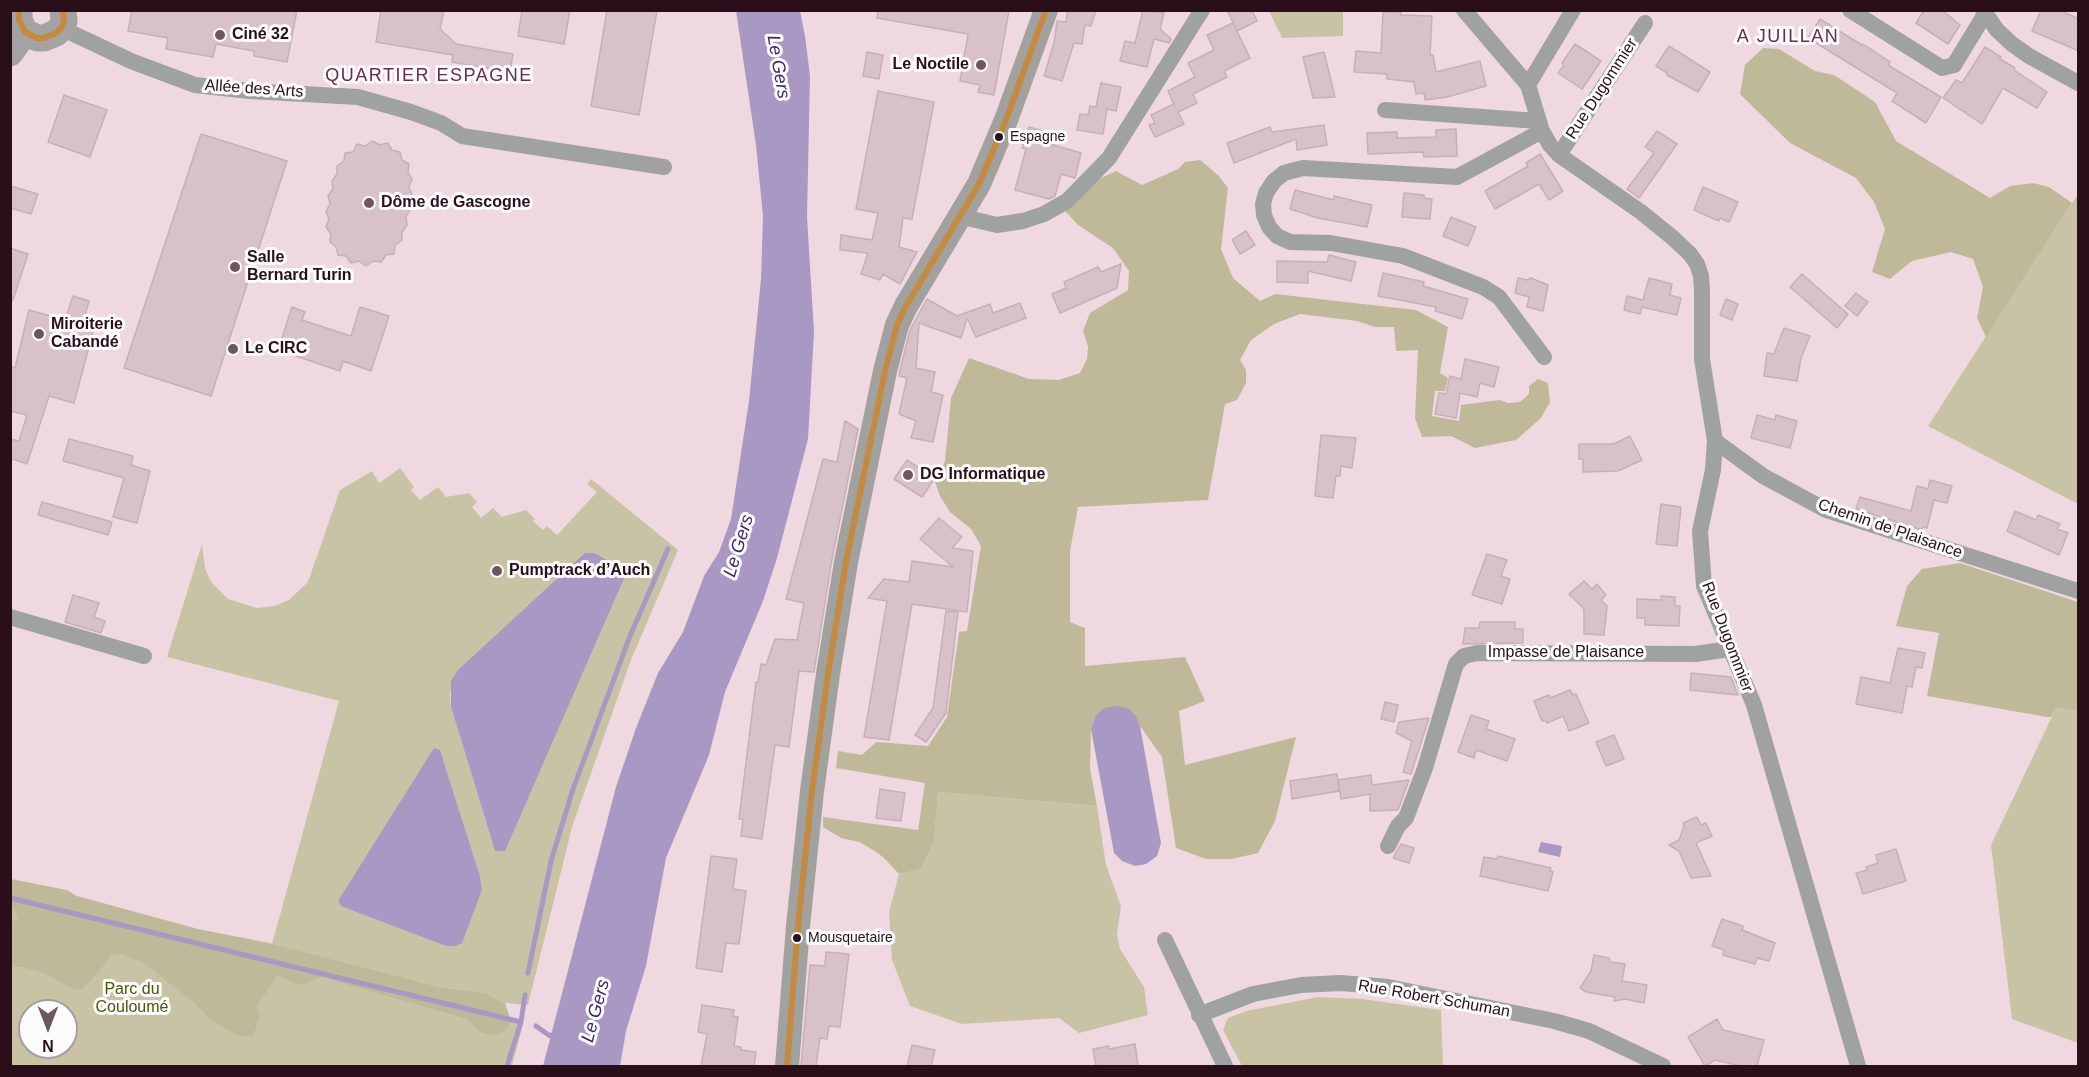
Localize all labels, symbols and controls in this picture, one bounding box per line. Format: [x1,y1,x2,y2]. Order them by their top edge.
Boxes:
place label: Ciné 32 [232,25,289,45]
district label: A JUILLAN [1737,26,1839,48]
marker: Ciné 32 [213,28,227,42]
water label: Le Gers [762,34,794,100]
street label: Rue Dugommier [1562,35,1642,143]
place label: Le Noctile [893,55,969,75]
marker: Le Noctile [974,58,988,72]
district label: QUARTIER ESPAGNE [325,65,533,87]
street label: Allée des Arts [204,76,304,102]
place label: Espagne [1010,129,1065,145]
marker: Espagne [993,131,1005,143]
place label: Dôme de Gascogne [381,193,530,213]
marker: Dôme de Gascogne [362,196,376,210]
place label: Salle Bernard Turin [247,248,352,286]
marker: Salle Bernard Turin [228,260,242,274]
place label: Miroiterie Cabandé [51,315,123,353]
marker: Miroiterie Cabandé [32,327,46,341]
place label: Le CIRC [245,339,307,359]
marker: Le CIRC [226,342,240,356]
place label: DG Informatique [920,465,1045,485]
marker: DG Informatique [901,468,915,482]
street label: Chemin de Plaisance [1815,495,1965,563]
water label: Le Gers [719,512,759,580]
place label: Pumptrack d’Auch [509,561,650,581]
marker: Pumptrack d’Auch [490,564,504,578]
street label: Rue Dugommier [1697,579,1757,695]
street label: Impasse de Plaisance [1488,643,1644,663]
place label: Mousquetaire [808,930,893,946]
marker: Mousquetaire [791,932,803,944]
street label: Rue Robert Schuman [1357,976,1511,1022]
water label: Le Gers [577,977,615,1045]
park label: Parc du Couloumé [96,980,168,1018]
north arrow [18,999,78,1059]
text: N [42,1037,54,1054]

